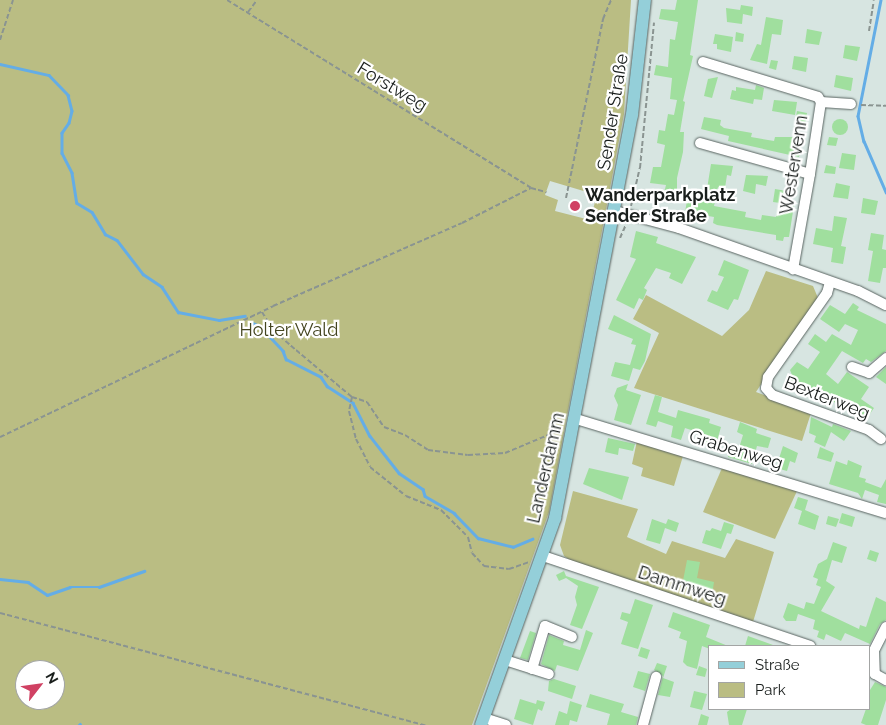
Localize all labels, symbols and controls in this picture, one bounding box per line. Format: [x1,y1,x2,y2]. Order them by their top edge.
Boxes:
street label: Sender Straße [593,52,633,172]
street label: Forstweg [353,58,431,116]
street label: Westervenn [775,114,813,216]
place label: Wanderparkplatz Sender Straße [585,185,735,228]
marker: Wanderparkplatz Sender Straße [569,200,581,212]
park label: Holter Wald [239,319,339,341]
street label: Bexterweg [781,372,873,424]
street label: Landerdamm [523,411,569,525]
street label: Grabenweg [686,425,786,475]
street label: Dammweg [635,562,729,610]
legend [708,645,871,710]
text: Straße [755,656,799,674]
north arrow [15,660,65,710]
text: N [43,669,62,687]
text: Park [755,681,786,699]

